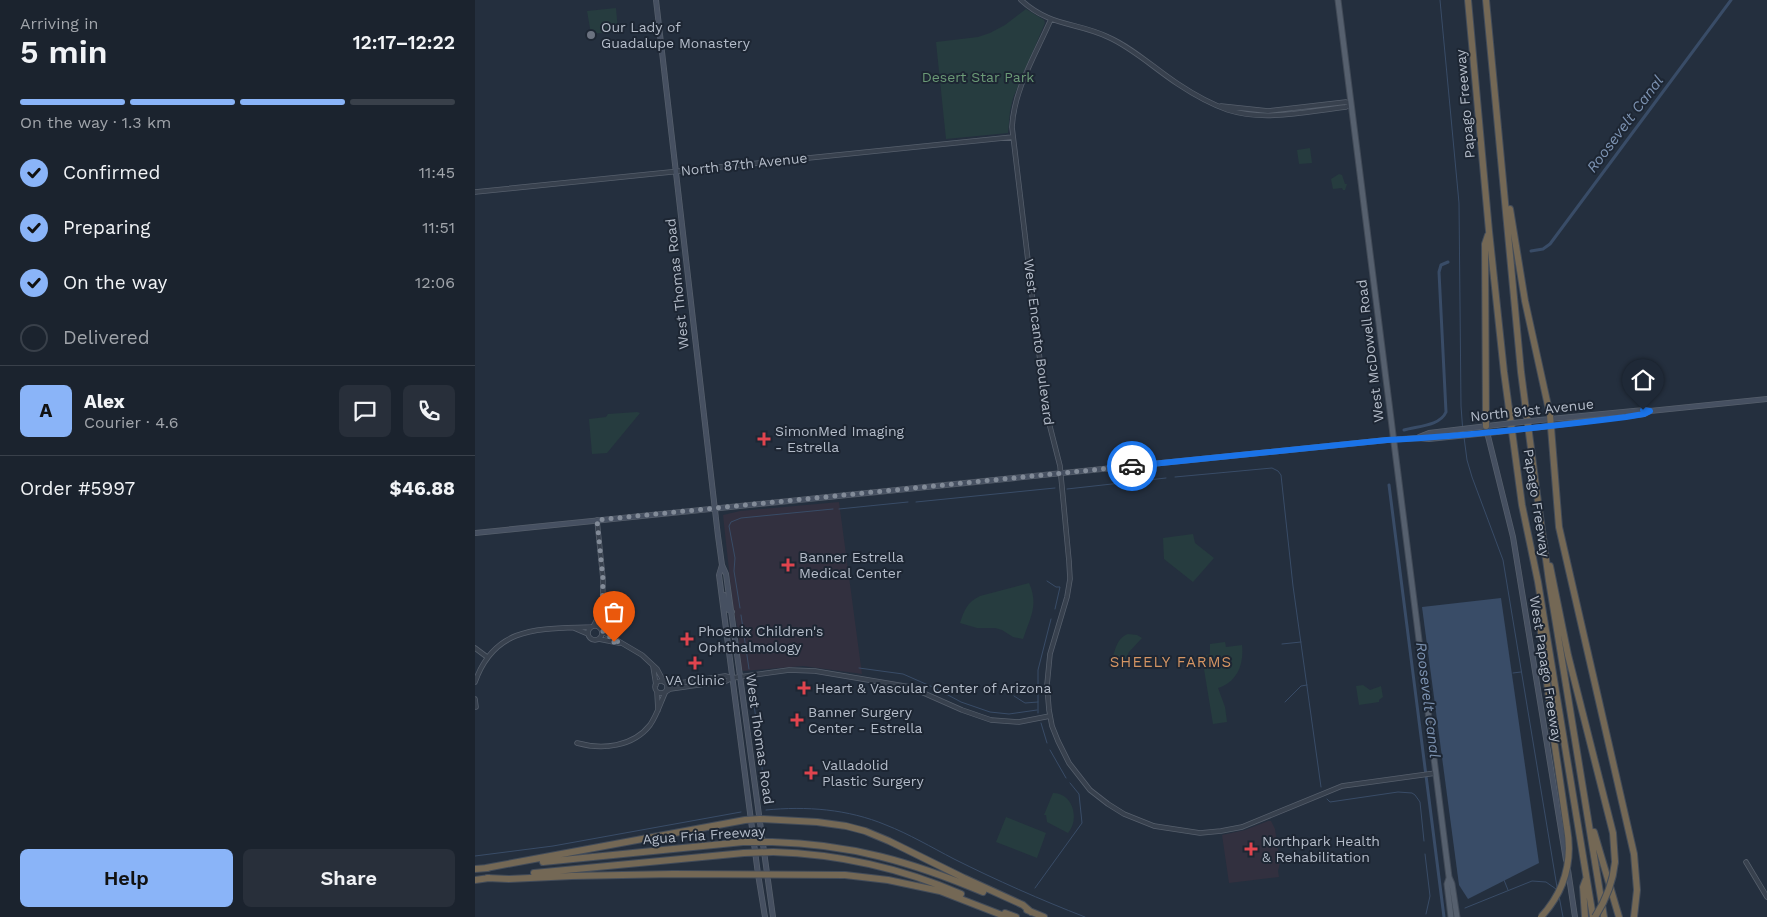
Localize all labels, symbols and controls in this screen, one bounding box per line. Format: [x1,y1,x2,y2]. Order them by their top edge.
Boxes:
text: Arriving in [20,14,98,33]
place label: Our Lady of Guadalupe Monastery [601,19,751,51]
marker: Our Lady of Guadalupe Monastery [585,29,597,41]
text: 12:17–12:22 [353,31,455,54]
text: 5 min [20,33,108,71]
street label: Papago Freeway [1452,48,1478,159]
park label: Desert Star Park [922,69,1034,85]
water label: Roosevelt Canal [1583,72,1668,176]
text: On the way · 1.3 km [20,113,171,132]
street label: North 87th Avenue [680,149,808,179]
icon: check [20,159,48,187]
text: Confirmed [63,161,160,184]
text: 11:45 [419,163,455,182]
icon: check [20,214,48,242]
text: Preparing [63,216,150,239]
text: 11:51 [422,218,455,237]
street label: West Thomas Road [662,218,692,350]
street label: West Encanto Boulevard [1021,258,1057,426]
icon: check [20,269,48,297]
text: On the way [63,271,167,294]
text: 12:06 [415,273,455,292]
street label: West McDowell Road [1353,279,1387,423]
text: Delivered [63,326,150,349]
pin [1622,359,1664,410]
icon: home [1629,366,1657,394]
button: chat [339,385,391,437]
button: phone [403,385,455,437]
text: Alex [84,390,125,413]
street label: North 91st Avenue [1469,396,1595,424]
text: A [40,399,52,422]
text: Courier · 4.6 [84,413,179,432]
place label: SimonMed Imaging - Estrella [775,423,905,455]
marker: SimonMed Imaging - Estrella [757,432,771,446]
courier [1107,441,1157,491]
street label: Papago Freeway [1521,448,1554,559]
icon: car [1118,452,1146,480]
text: Order #5997 [20,477,135,500]
text: $46.88 [390,477,455,500]
place label: Banner Estrella Medical Center [799,549,904,581]
marker: Banner Estrella Medical Center [781,558,795,572]
pin [593,591,635,642]
street label: West Papago Freeway [1526,594,1566,744]
icon: bag [600,598,628,626]
place label: Phoenix Children's Ophthalmology [698,623,823,655]
marker: Phoenix Children's Ophthalmology [680,632,694,646]
water label: Roosevelt Canal [1412,641,1444,759]
district label: SHEELY FARMS [1110,653,1232,671]
marker: VA Clinic [688,656,702,670]
place label: VA Clinic [665,672,725,688]
street label: West Thomas Road [743,673,777,805]
place label: Heart & Vascular Center of Arizona [815,680,1051,696]
marker: Heart & Vascular Center of Arizona [797,681,811,695]
place label: Banner Surgery Center - Estrella [808,704,923,736]
marker: Banner Surgery Center - Estrella [790,713,804,727]
place label: Valladolid Plastic Surgery [822,757,924,789]
marker: Valladolid Plastic Surgery [804,766,818,780]
street label: Agua Fria Freeway [642,823,767,847]
place label: Northpark Health & Rehabilitation [1262,833,1380,865]
marker: Northpark Health & Rehabilitation [1244,842,1258,856]
button: Help [20,849,233,907]
button: Share [243,849,455,907]

